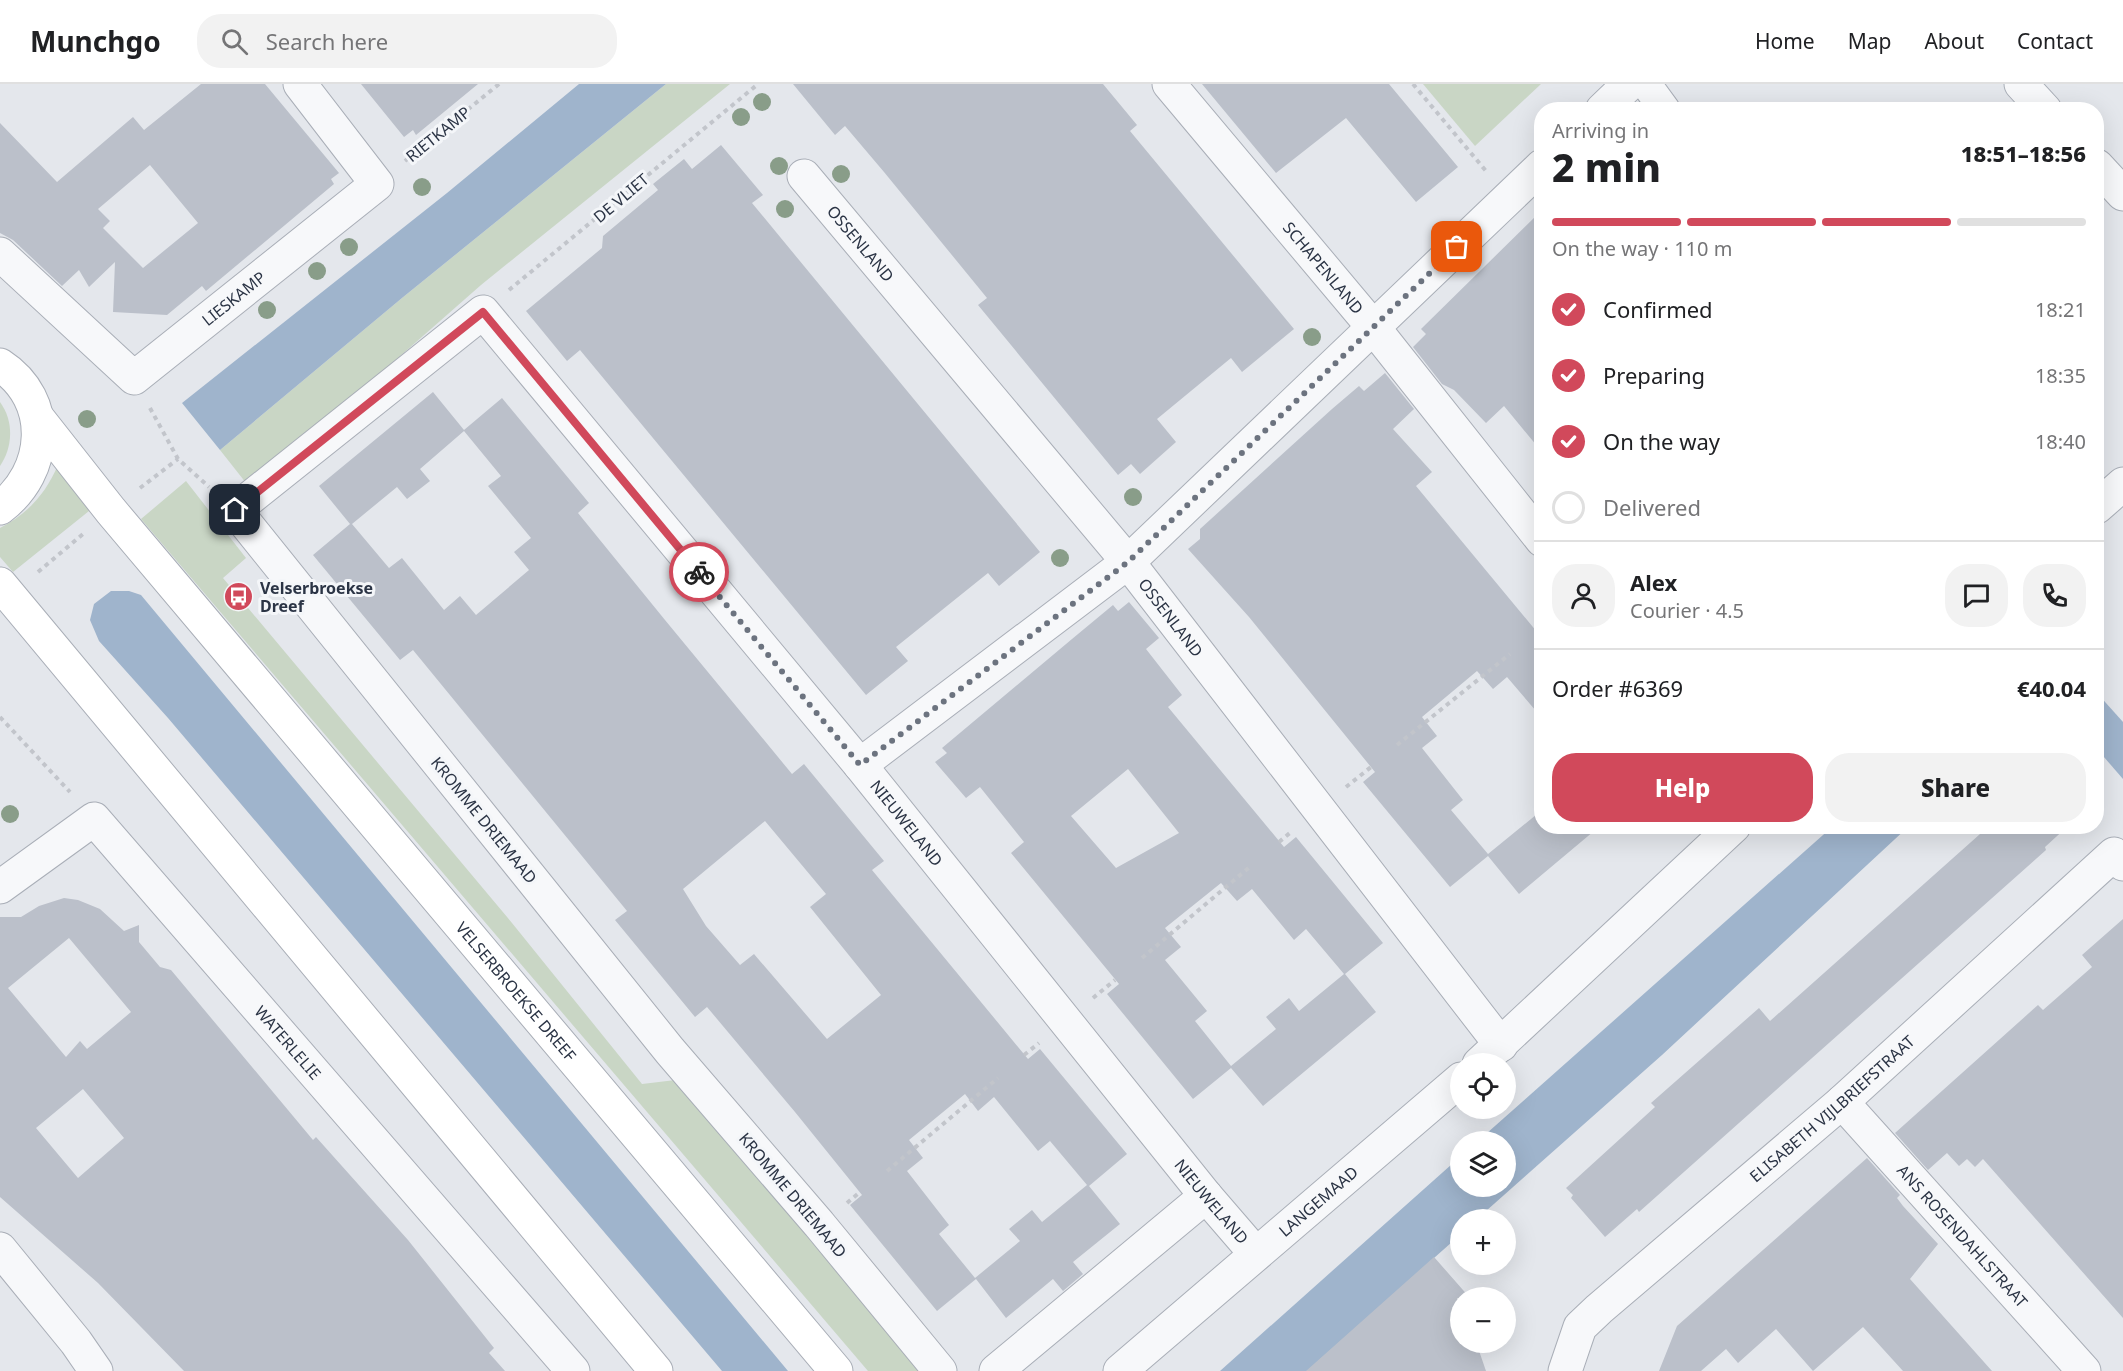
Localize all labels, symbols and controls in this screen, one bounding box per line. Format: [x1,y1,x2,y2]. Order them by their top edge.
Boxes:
search box [197,14,617,68]
text: Munchgo [30,22,161,60]
icon: search [218,25,251,58]
text: Search here [266,26,388,56]
text: Home [1755,27,1815,55]
text: Map [1848,27,1891,55]
text: About [1924,27,1984,55]
text: Contact [2017,27,2093,55]
street label: RIETKAMP [401,101,475,167]
text: Arriving in [1552,117,1649,144]
text: 18:51–18:56 [1961,138,2086,168]
text: 2 min [1552,140,1661,193]
street label: DE VLIET [589,168,653,228]
street label: OSSENLAND [822,200,899,286]
street label: SCHAPENLAND [1278,217,1368,319]
pin [1431,221,1482,272]
icon: bag [1440,230,1473,263]
text: On the way · 110 m [1552,235,1732,262]
street label: LIESKAMP [197,266,270,331]
icon: check [1552,293,1585,326]
text: Confirmed [1603,294,1713,324]
text: 18:21 [2035,296,2086,323]
icon: check [1552,359,1585,392]
text: Preparing [1603,360,1705,390]
text: 18:35 [2035,362,2086,389]
icon: check [1552,425,1585,458]
text: On the way [1603,426,1720,456]
text: 18:40 [2035,428,2086,455]
pin [209,484,260,535]
text: Delivered [1603,492,1701,522]
icon: home [218,493,251,526]
courier [669,542,729,602]
icon: bike [683,556,716,589]
button: person [1552,564,1615,627]
button: chat [1945,564,2008,627]
button: phone [2023,564,2086,627]
text: Alex [1630,567,1677,597]
street label: OSSENLAND [1133,574,1208,661]
place label: Velserbroekse Dreef [260,577,373,617]
bus stop icon: Velserbroekse Dreef [223,581,255,613]
text: Courier · 4.5 [1630,597,1744,624]
text: Order #6369 [1552,673,1683,703]
text: €40.04 [2017,673,2086,703]
street label: KROMME DRIEMAAD [426,752,542,888]
button: Help [1552,753,1813,822]
button: Share [1825,753,2086,822]
street label: NIEUWELAND [865,775,948,871]
street label: VELSERBROEKSE DREEF [451,917,581,1066]
street label: WATERLELIE [250,1001,326,1084]
street label: ELISABETH VIJLBRIEFSTRAAT [1745,1030,1919,1187]
map controls [1450,1053,1516,1353]
button: locate [1450,1053,1516,1119]
street label: KROMME DRIEMAAD [734,1128,852,1262]
button: layers [1450,1131,1516,1197]
street label: NIEUWELAND [1170,1154,1253,1249]
street label: ANS ROSENDAHLSTRAAT [1892,1160,2033,1312]
street label: LANGEMAAD [1274,1161,1363,1241]
button: + [1450,1209,1516,1275]
button: − [1450,1287,1516,1353]

